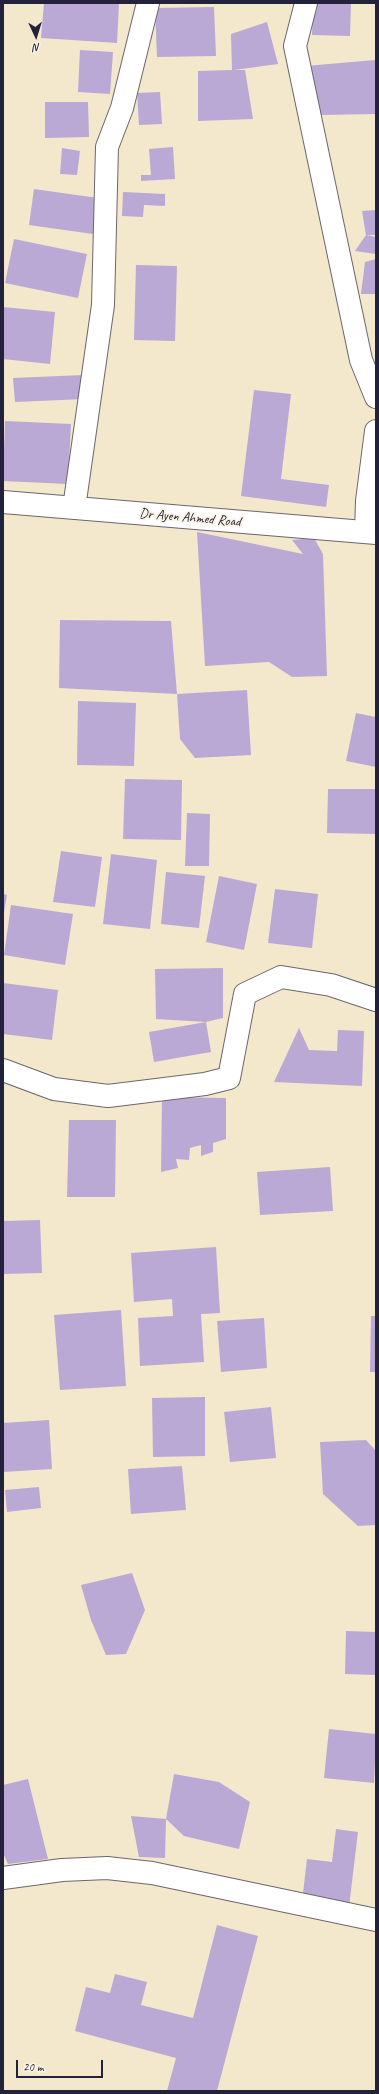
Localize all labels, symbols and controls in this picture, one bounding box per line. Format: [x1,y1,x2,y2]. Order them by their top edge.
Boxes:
north arrow [16,16,56,56]
text: N [33,41,41,55]
street label: Dr Ayen Ahmed Road [139,505,241,531]
scale bar [18,2052,105,2078]
text: 20 m [23,2059,43,2075]

